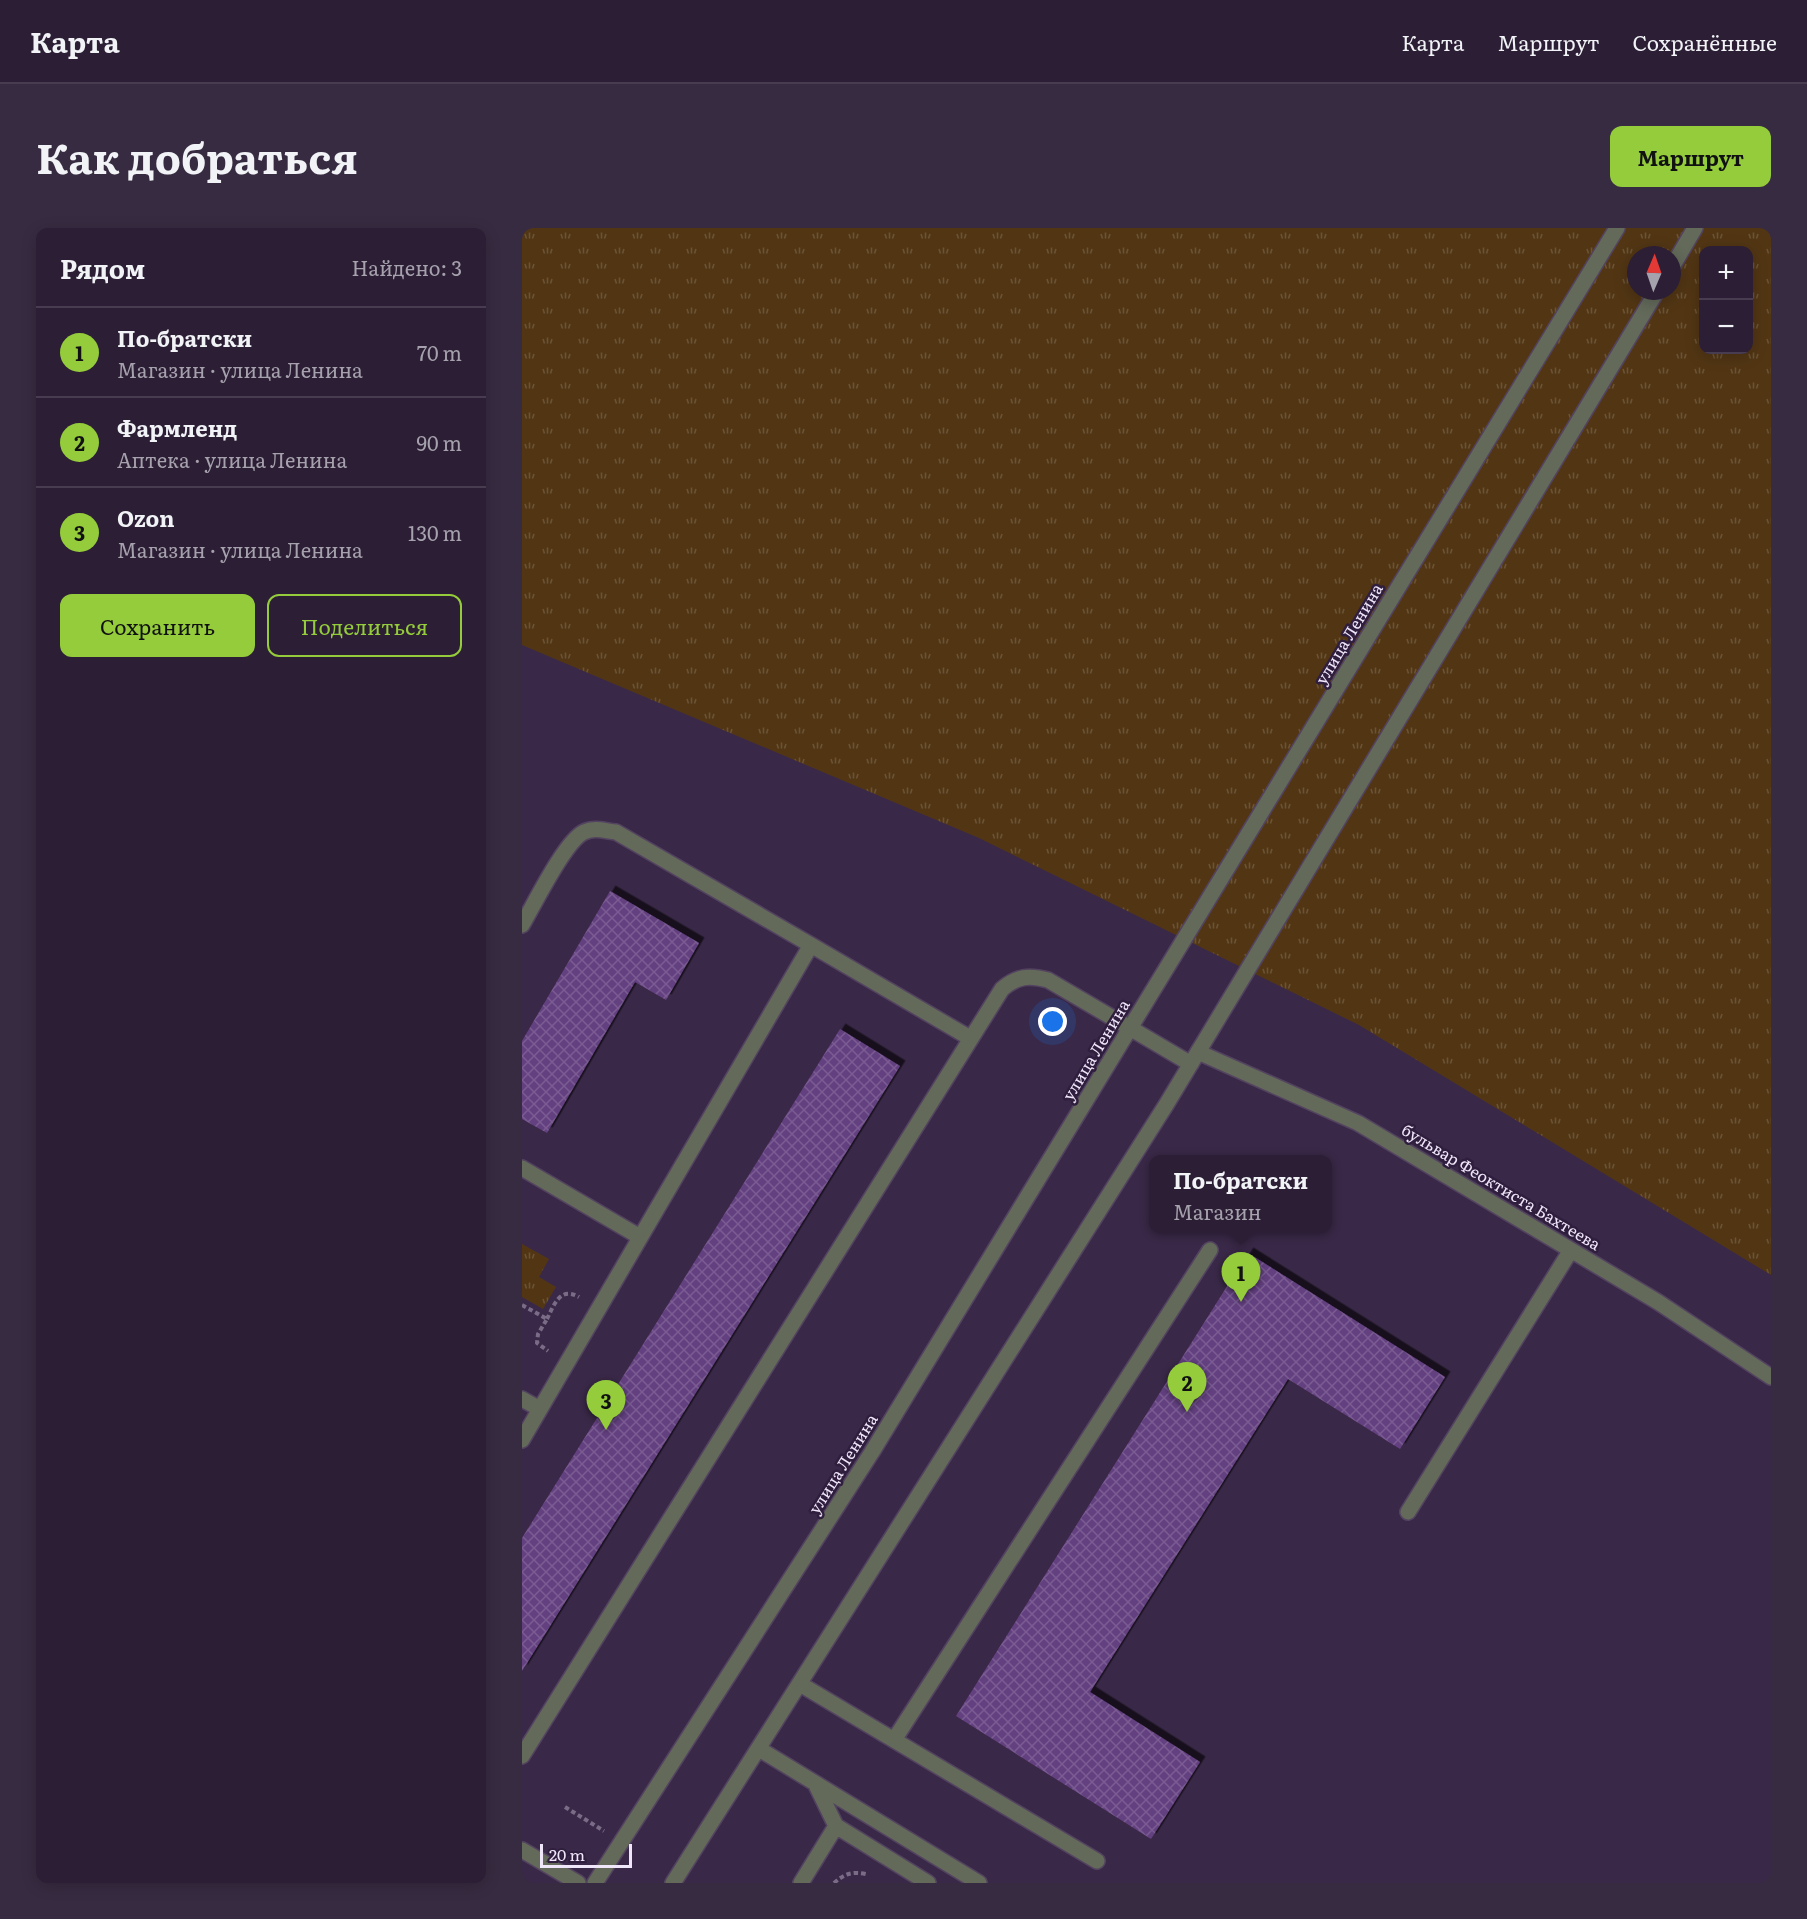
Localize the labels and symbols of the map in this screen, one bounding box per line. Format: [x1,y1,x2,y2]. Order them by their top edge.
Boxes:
north arrow [1627,246,1681,300]
street label: улица Ленина [1308,578,1388,689]
street label: улица Ленина [1055,994,1135,1105]
your location [1038,1007,1067,1036]
street label: бульвар Феоктиста Бахтеева [1397,1117,1606,1255]
pin: 1 [1222,1252,1260,1302]
pin: 2 [1168,1362,1206,1412]
pin: 3 [586,1380,626,1430]
street label: улица Ленина [802,1408,883,1518]
scale bar [540,1841,632,1868]

